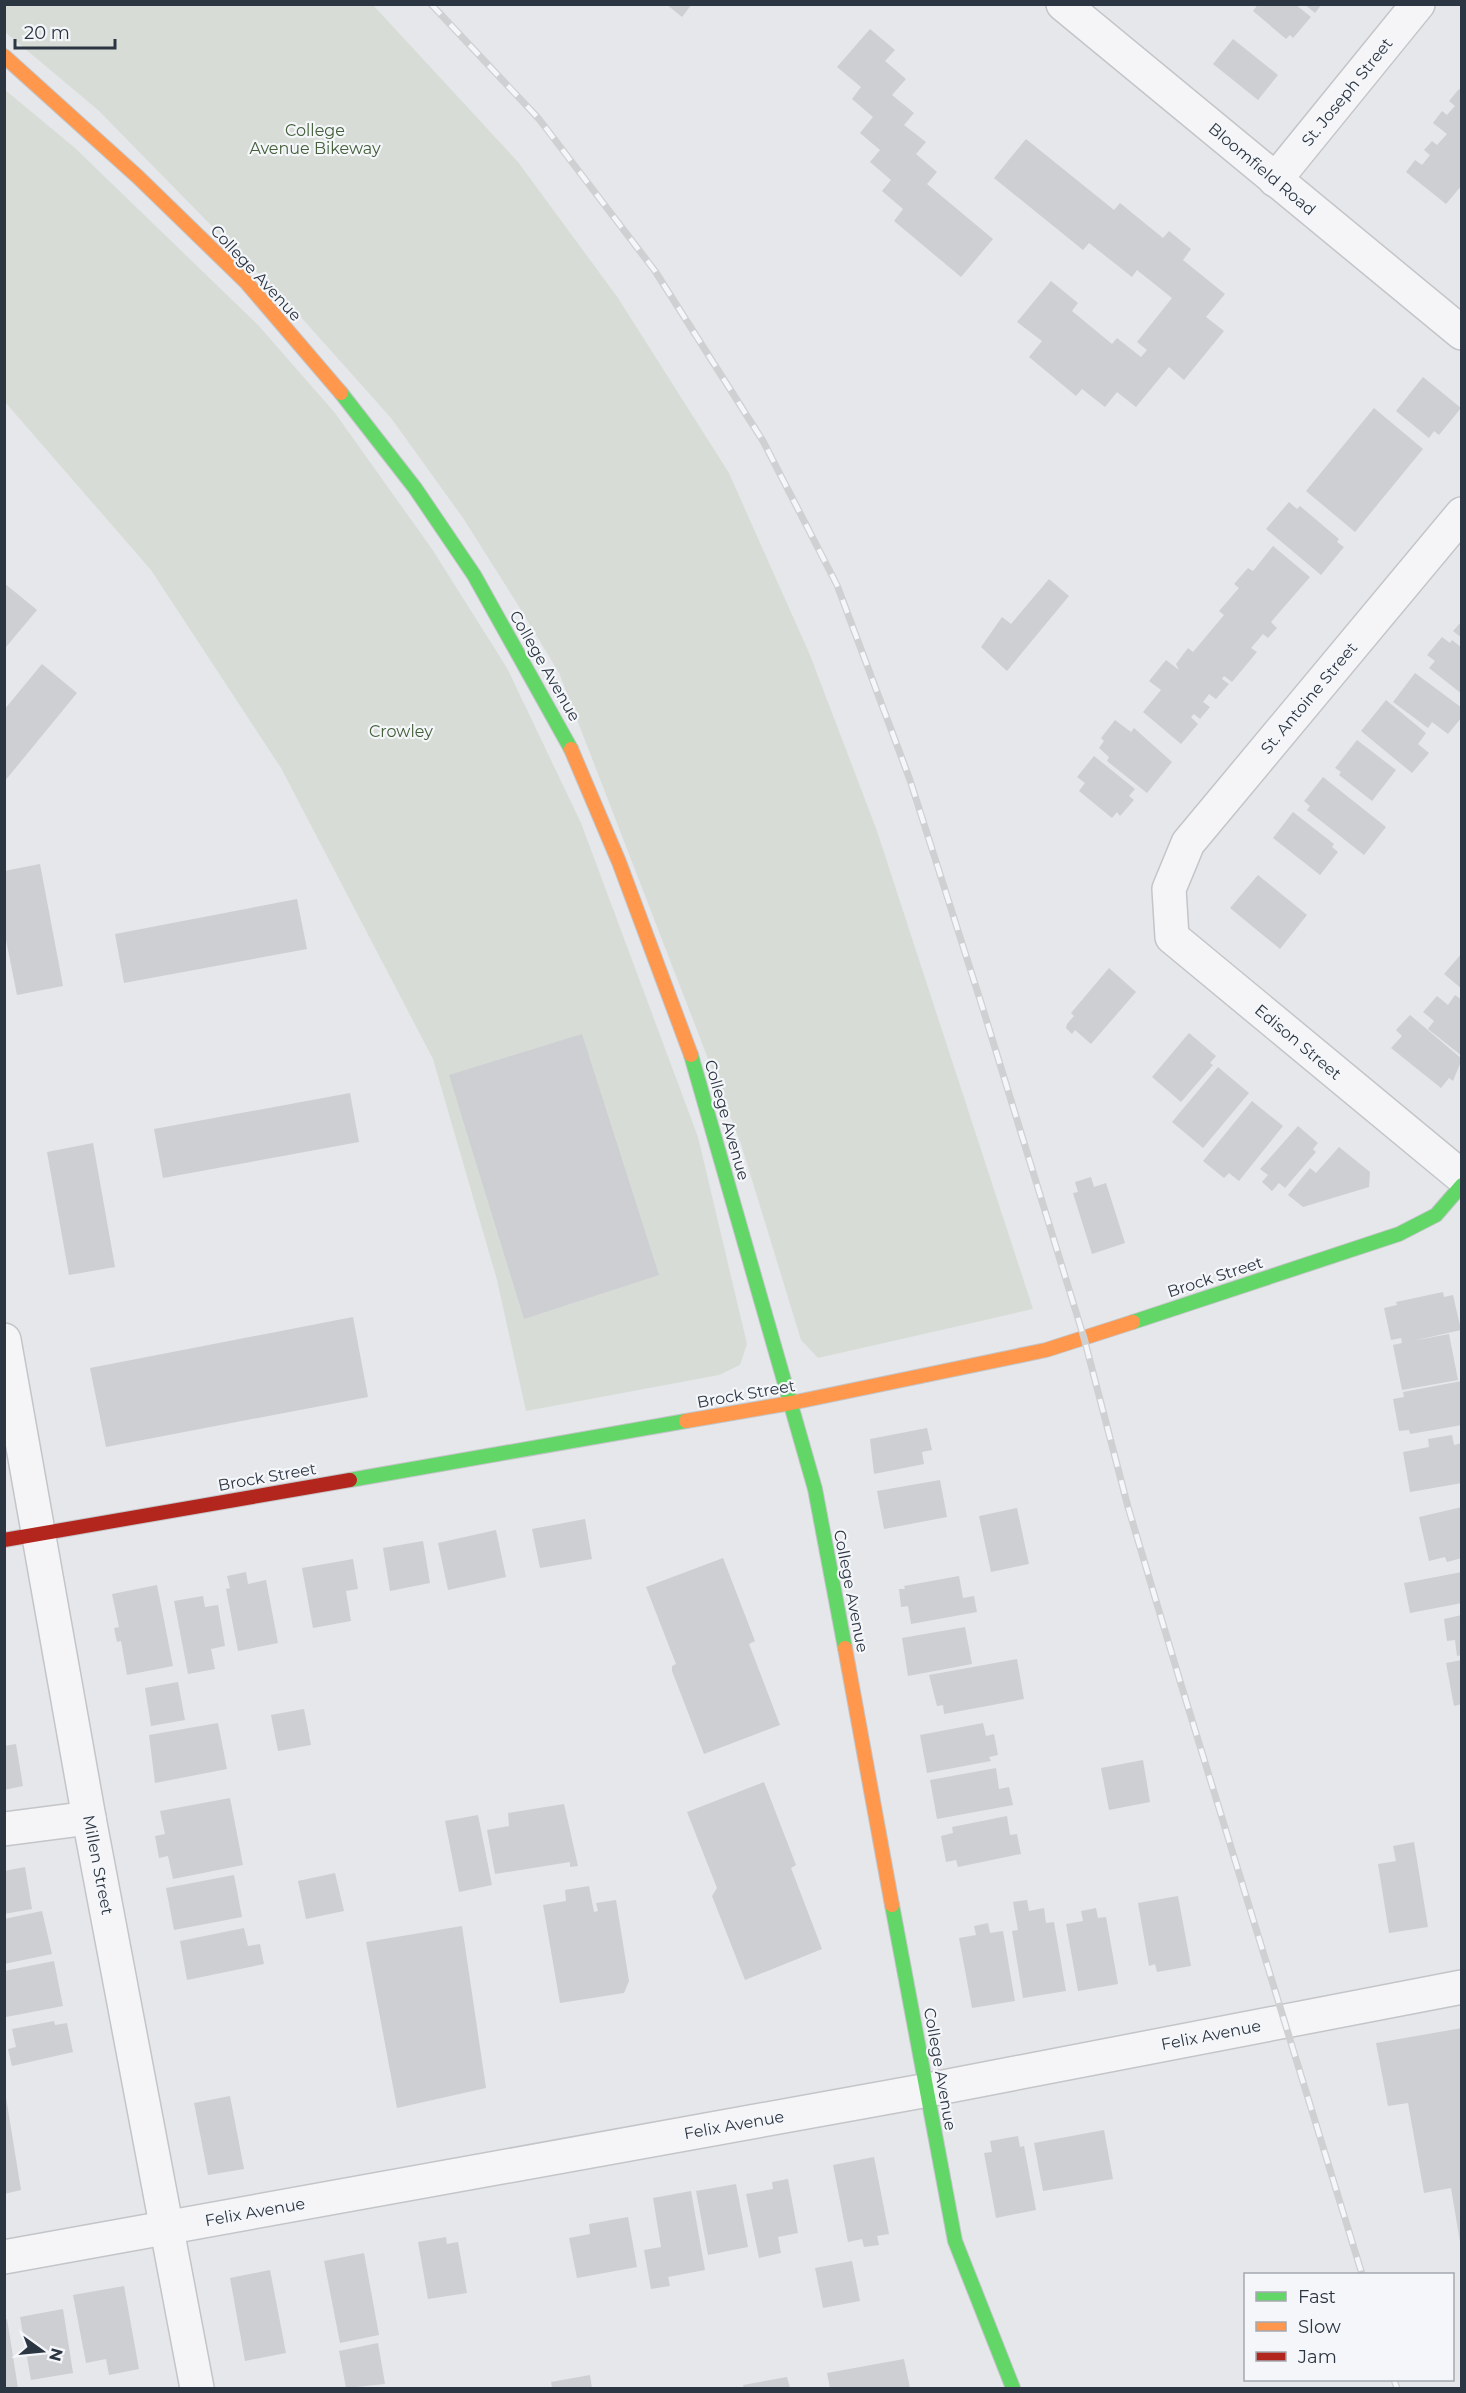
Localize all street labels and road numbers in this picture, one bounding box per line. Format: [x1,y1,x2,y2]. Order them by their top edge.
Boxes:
street label: St. Joseph Street [1298,34,1397,150]
street label: Bloomfield Road [1205,119,1319,219]
street label: College Avenue [207,221,305,325]
street label: College Avenue [506,607,584,725]
street label: St. Antoine Street [1257,638,1362,758]
street label: Edison Street [1251,1000,1345,1084]
street label: College Avenue [701,1058,753,1182]
street label: Brock Street [1165,1252,1266,1301]
street label: Brock Street [695,1376,797,1412]
street label: Brock Street [216,1459,318,1495]
street label: College Avenue [830,1528,872,1654]
street label: Millen Street [79,1813,117,1917]
street label: College Avenue [920,2006,960,2132]
street label: Felix Avenue [1160,2016,1262,2054]
street label: Felix Avenue [683,2107,785,2143]
street label: Felix Avenue [204,2194,306,2230]

